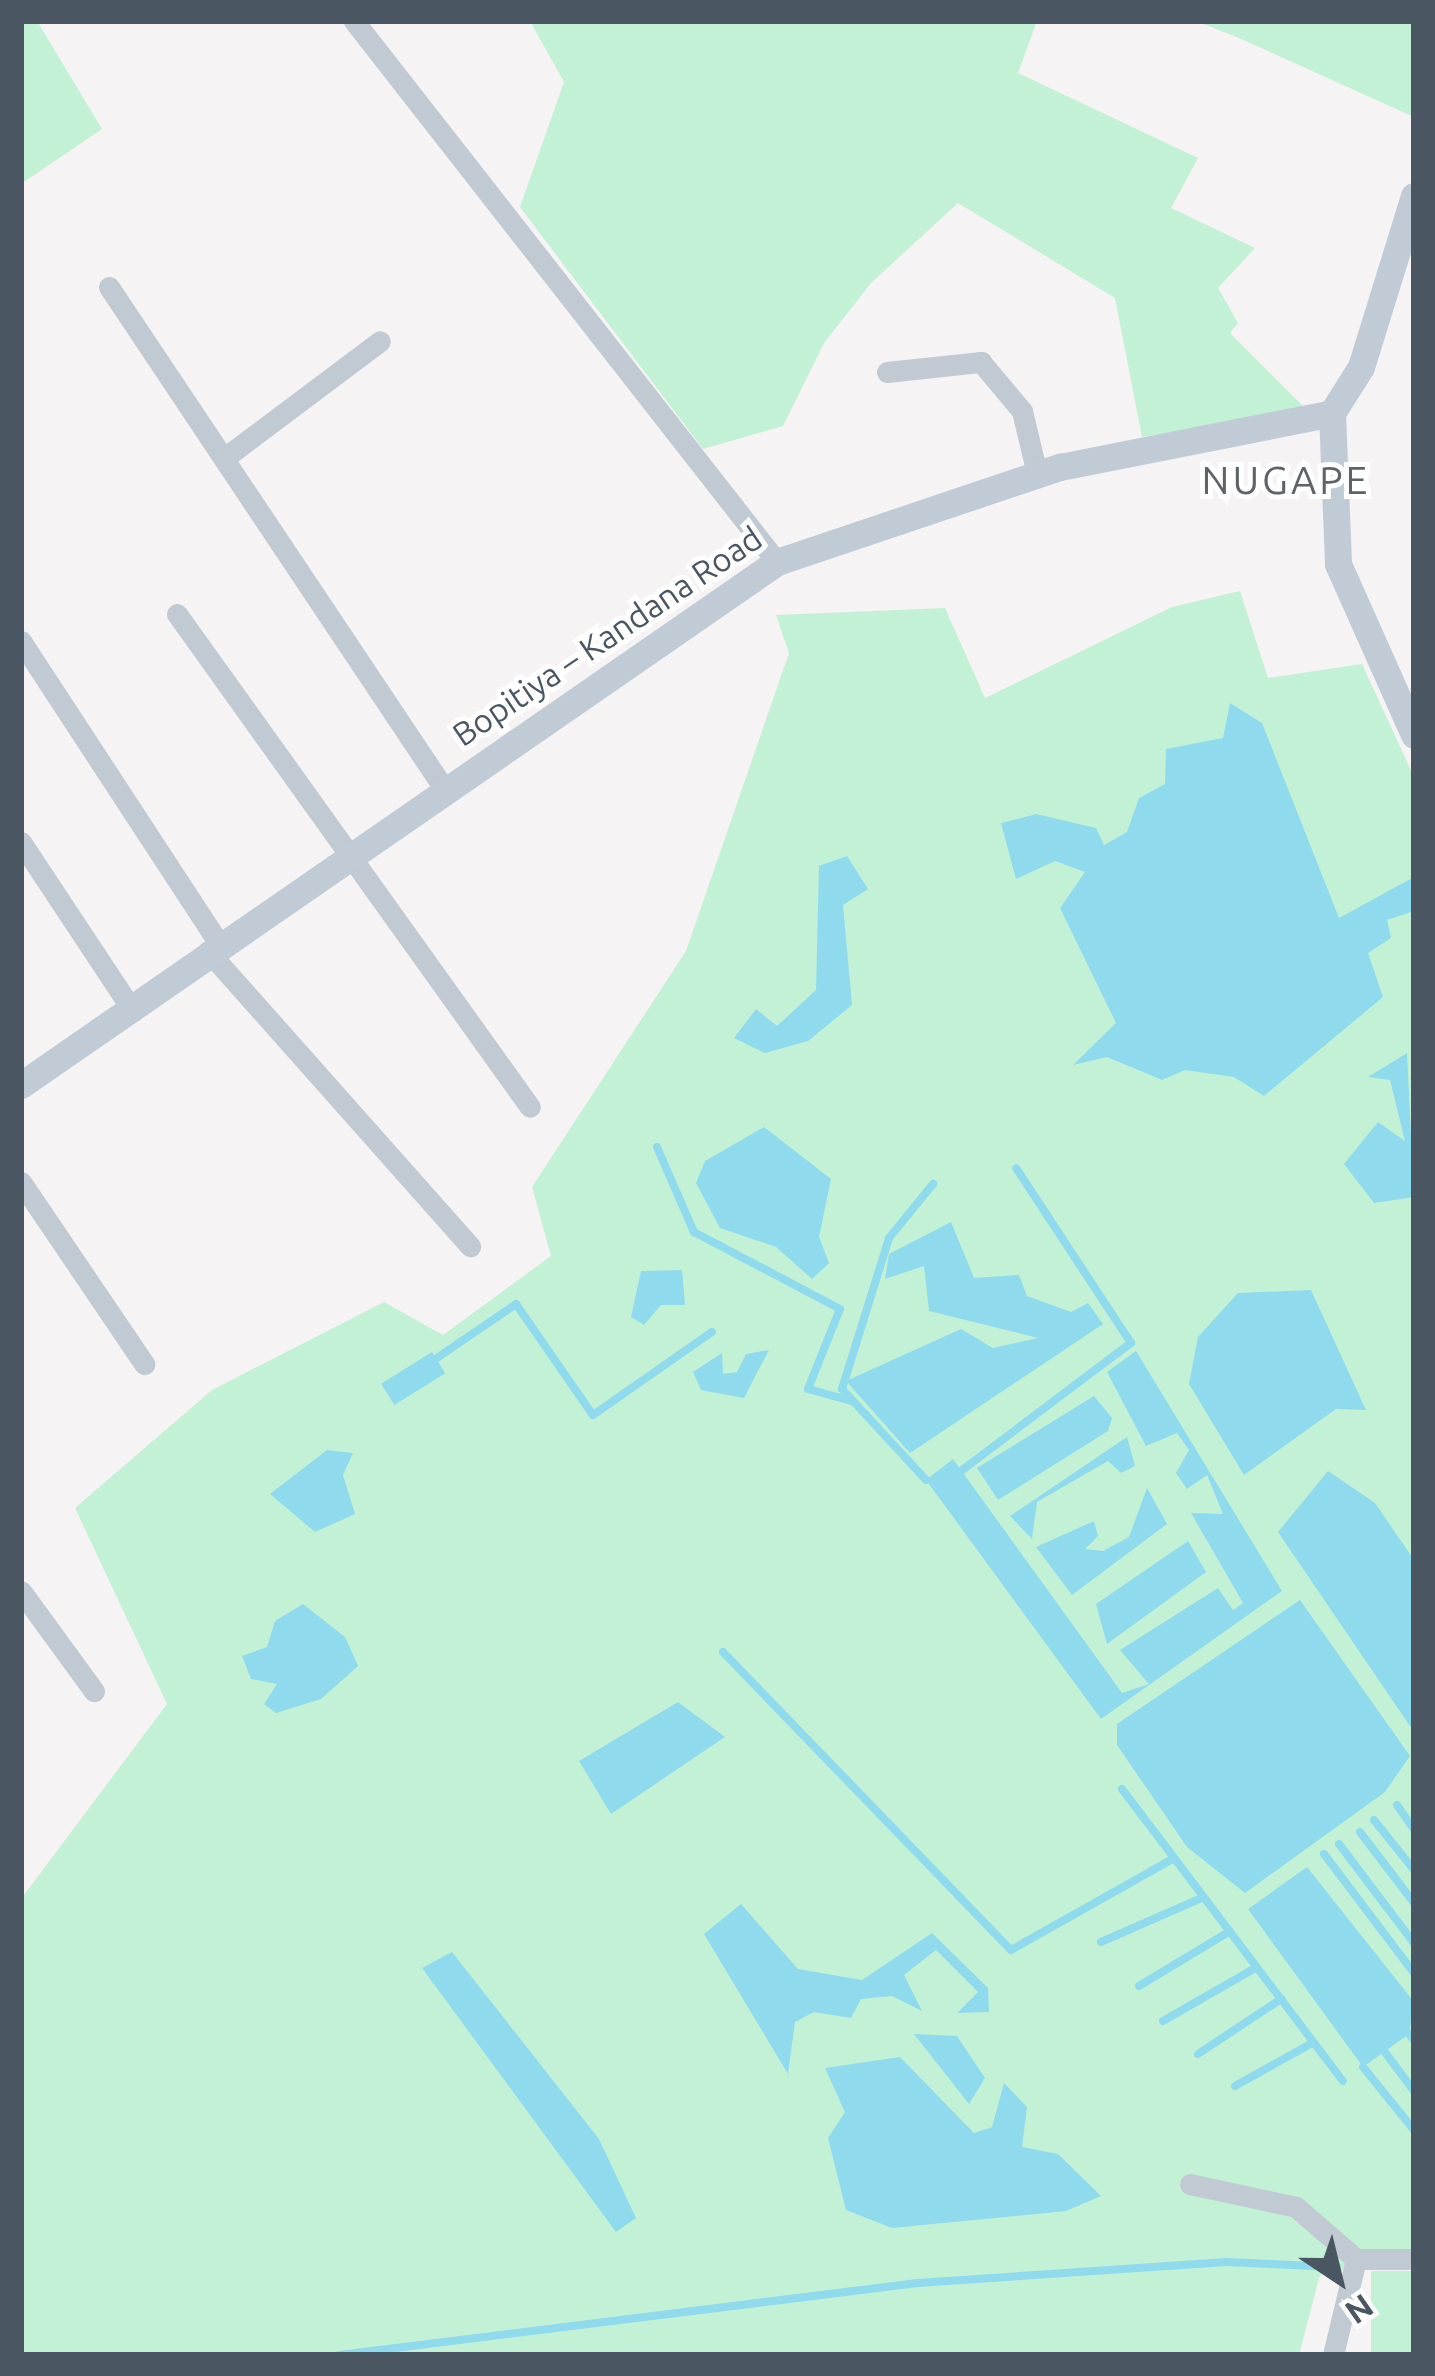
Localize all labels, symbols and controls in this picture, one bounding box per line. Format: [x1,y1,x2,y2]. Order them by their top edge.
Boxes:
district label: NUGAPE [1202,457,1370,503]
street label: Bopitiya – Kandana Road [445,518,769,754]
north arrow [1279,2220,1399,2340]
text: N [1339,2288,1381,2332]

